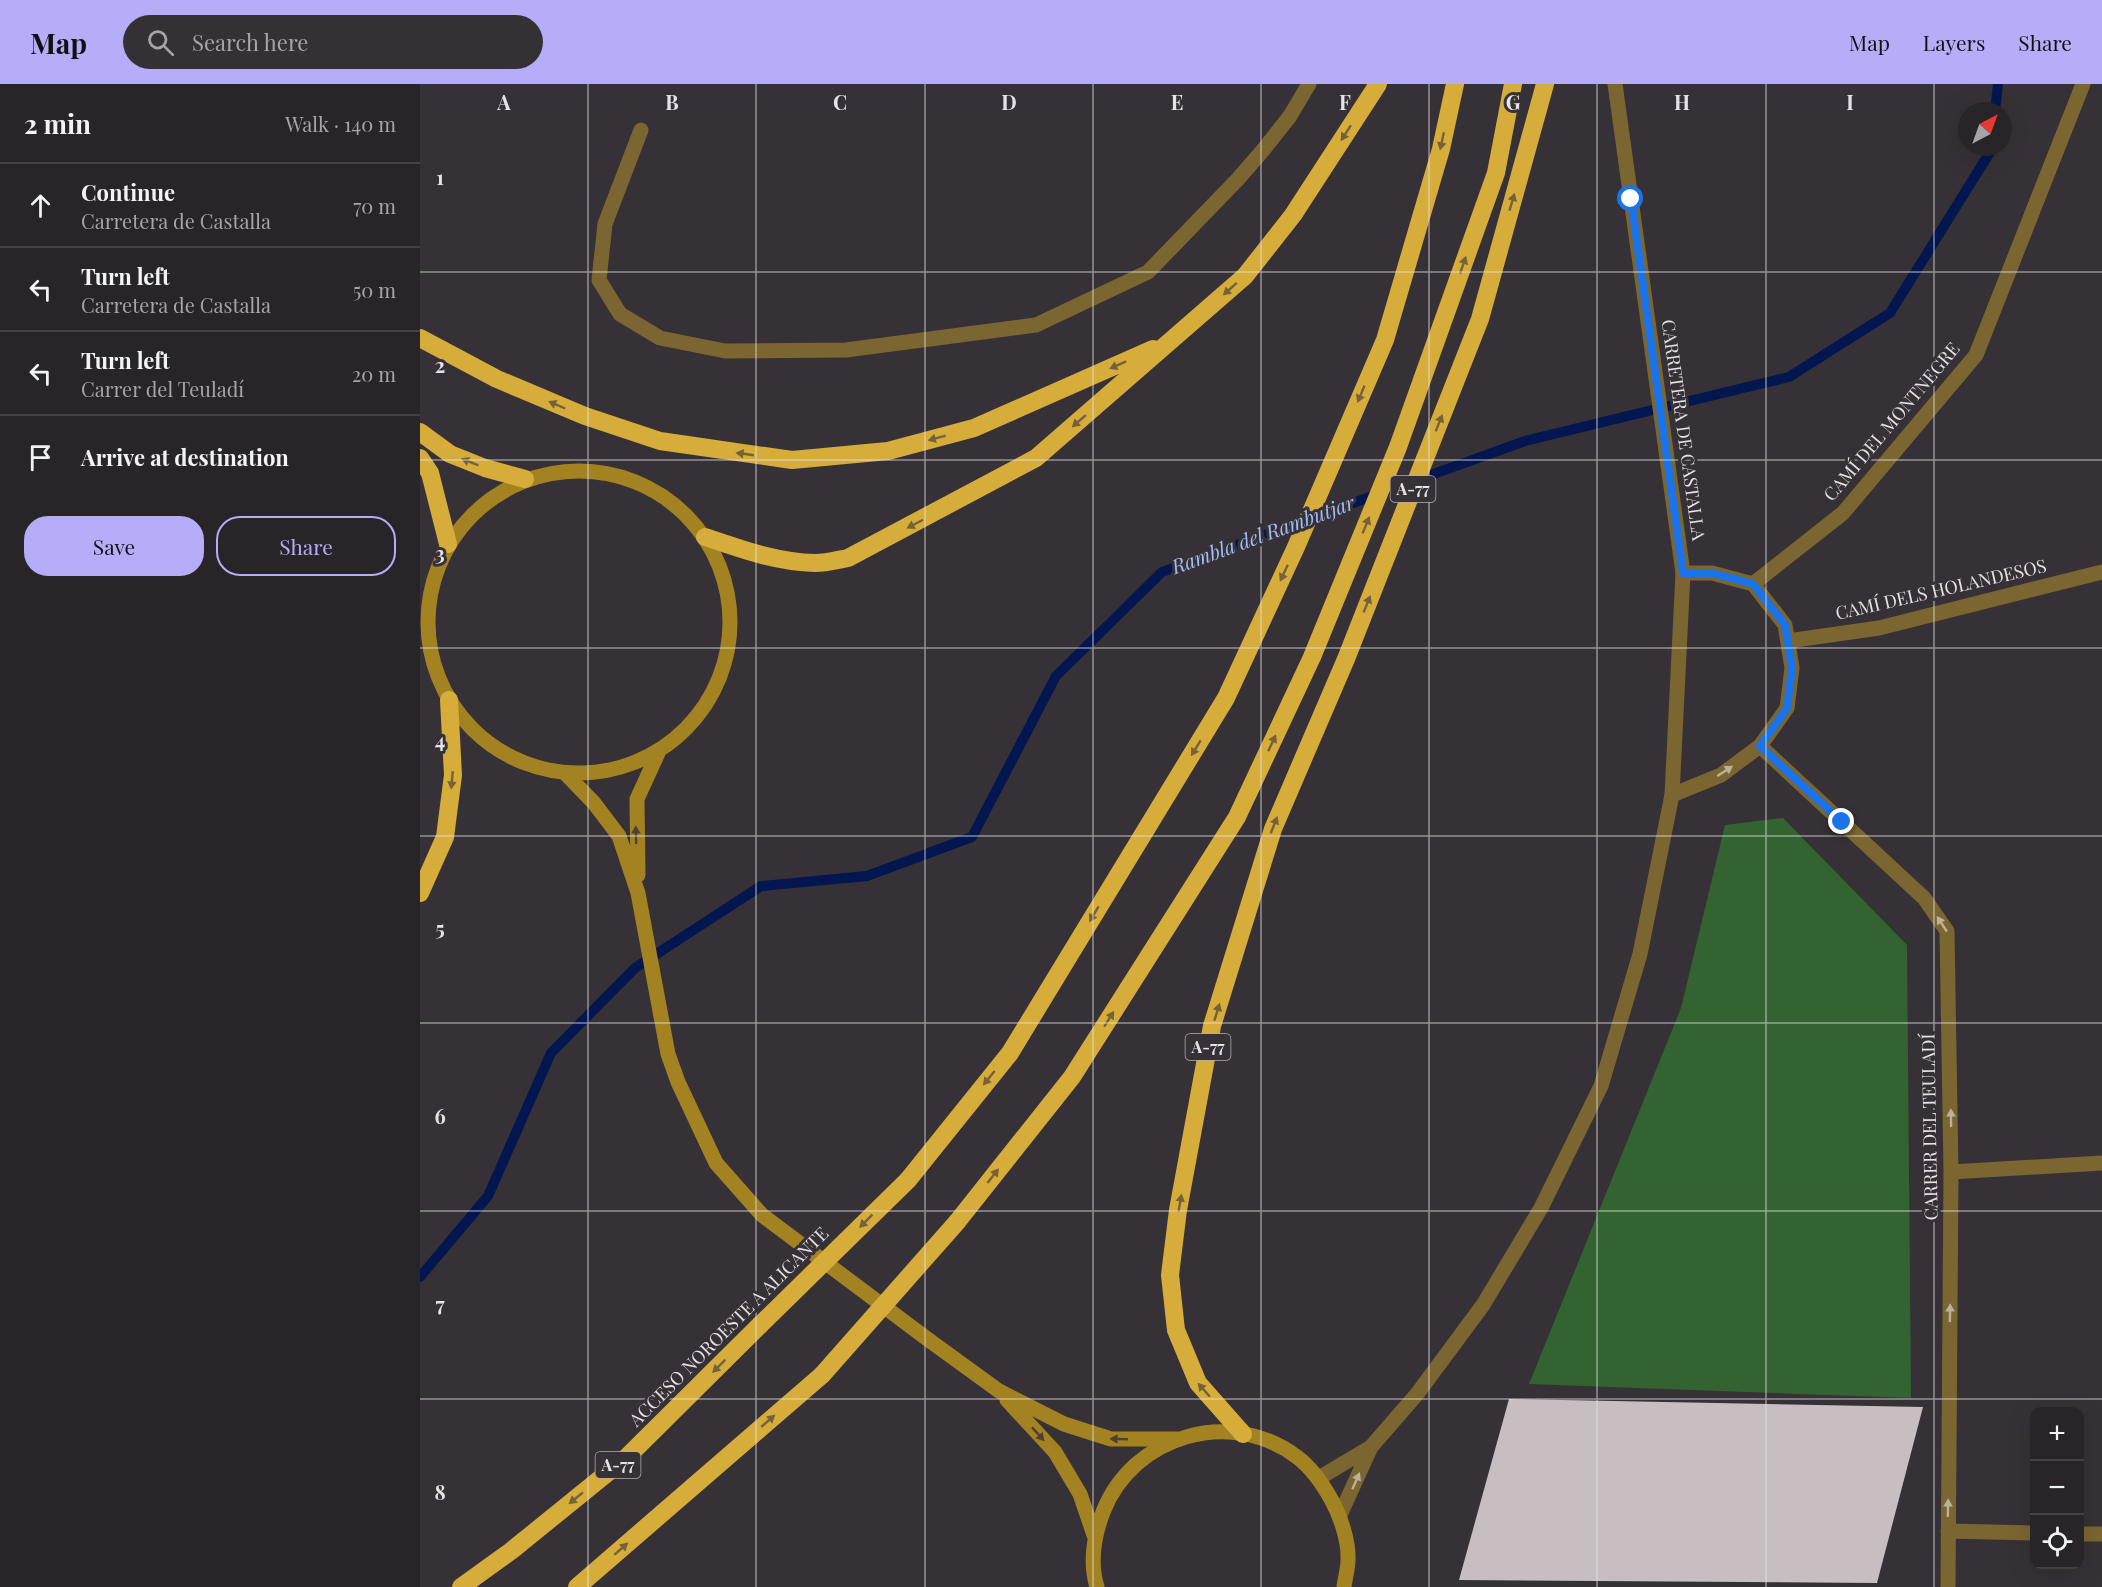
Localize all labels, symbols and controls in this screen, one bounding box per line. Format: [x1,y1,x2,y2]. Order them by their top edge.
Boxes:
search box [123,15,543,69]
text: Map [30,24,87,61]
icon: search [144,26,177,59]
text: Search here [192,27,308,57]
text: Map [1849,28,1890,56]
text: Layers [1923,28,1985,56]
text: Share [2018,28,2072,56]
text: A [496,88,511,115]
text: B [665,88,679,115]
text: C [833,88,847,115]
text: D [1001,88,1017,115]
text: E [1171,88,1183,115]
text: F [1339,88,1351,115]
text: G [1506,88,1521,115]
text: H [1674,88,1690,115]
text: I [1846,88,1854,115]
north arrow [1958,102,2012,156]
text: 2 min [24,106,91,141]
text: Walk · 140 m [285,110,396,137]
one-way arrow [1341,125,1352,141]
one-way arrow [1437,132,1447,150]
text: 1 [436,163,444,190]
text: Continue [81,177,175,207]
route start [1617,185,1643,211]
icon: ahead [24,189,57,222]
text: 70 m [353,192,396,219]
one-way arrow [1508,193,1517,211]
text: Carretera de Castalla [81,207,271,234]
one-way arrow [1459,256,1469,274]
text: Turn left [81,261,170,291]
icon: left [24,273,57,306]
text: 50 m [353,276,396,303]
one-way arrow [1223,282,1238,295]
text: Carretera de Castalla [81,291,271,318]
street label: CARRETERA DE CASTALLA [1657,318,1711,543]
street label: CAMÍ DEL MONTNEGRE [1818,337,1965,506]
text: Turn left [81,345,170,375]
text: 2 [435,351,445,378]
icon: left [24,357,57,390]
text: 20 m [352,360,396,387]
one-way arrow [1108,360,1126,370]
text: Carrer del Teuladí [81,375,244,402]
one-way arrow [1357,385,1366,402]
one-way arrow [548,400,566,410]
one-way arrow [1072,414,1087,427]
one-way arrow [1435,414,1444,432]
one-way arrow [928,434,946,443]
icon: arrive [24,441,57,474]
text: Arrive at destination [81,442,289,472]
one-way arrow [735,449,754,458]
one-way arrow [460,457,478,467]
road number: A-77 [1390,476,1436,502]
water label: Rambla del Rambutjar [1166,487,1359,580]
one-way arrow [1361,515,1371,533]
button: Save [24,516,204,576]
button: Share [216,516,396,576]
one-way arrow [906,519,923,529]
text: 3 [435,539,445,566]
street label: CAMÍ DELS HOLANDESOS [1833,553,2049,625]
one-way arrow [1279,564,1288,581]
one-way arrow [1363,595,1372,613]
text: 4 [435,726,445,753]
one-way arrow [1267,734,1277,752]
one-way arrow [1190,740,1201,756]
one-way arrow [1717,765,1733,777]
one-way arrow [447,770,457,789]
route end [1828,808,1854,834]
one-way arrow [1270,816,1280,834]
one-way arrow [631,825,641,844]
one-way arrow [1089,906,1100,922]
text: 5 [435,914,445,941]
one-way arrow [1936,916,1947,933]
one-way arrow [1213,1003,1222,1021]
one-way arrow [1103,1011,1114,1027]
street label: CARRER DEL TEULADÍ [1915,1032,1943,1221]
road number: A-77 [1186,1034,1230,1060]
one-way arrow [984,1071,996,1086]
text: 6 [434,1102,446,1129]
one-way arrow [1946,1108,1955,1127]
one-way arrow [987,1168,1000,1184]
one-way arrow [1176,1193,1185,1212]
one-way arrow [860,1213,874,1227]
street label: ACCESO NOROESTE A ALICANTE [623,1221,833,1432]
text: 7 [435,1290,445,1317]
one-way arrow [1945,1303,1955,1322]
one-way arrow [711,1359,726,1373]
one-way arrow [1198,1383,1211,1398]
map controls [2030,1407,2084,1569]
button: + [2030,1407,2084,1461]
one-way arrow [760,1415,775,1428]
one-way arrow [1031,1427,1045,1441]
one-way arrow [1109,1434,1128,1443]
road number: A-77 [596,1452,640,1478]
button: − [2030,1461,2084,1515]
one-way arrow [1351,1473,1360,1490]
text: 8 [434,1478,446,1505]
one-way arrow [568,1492,584,1505]
one-way arrow [1944,1498,1953,1517]
button: locate [2030,1515,2084,1569]
one-way arrow [613,1543,628,1556]

